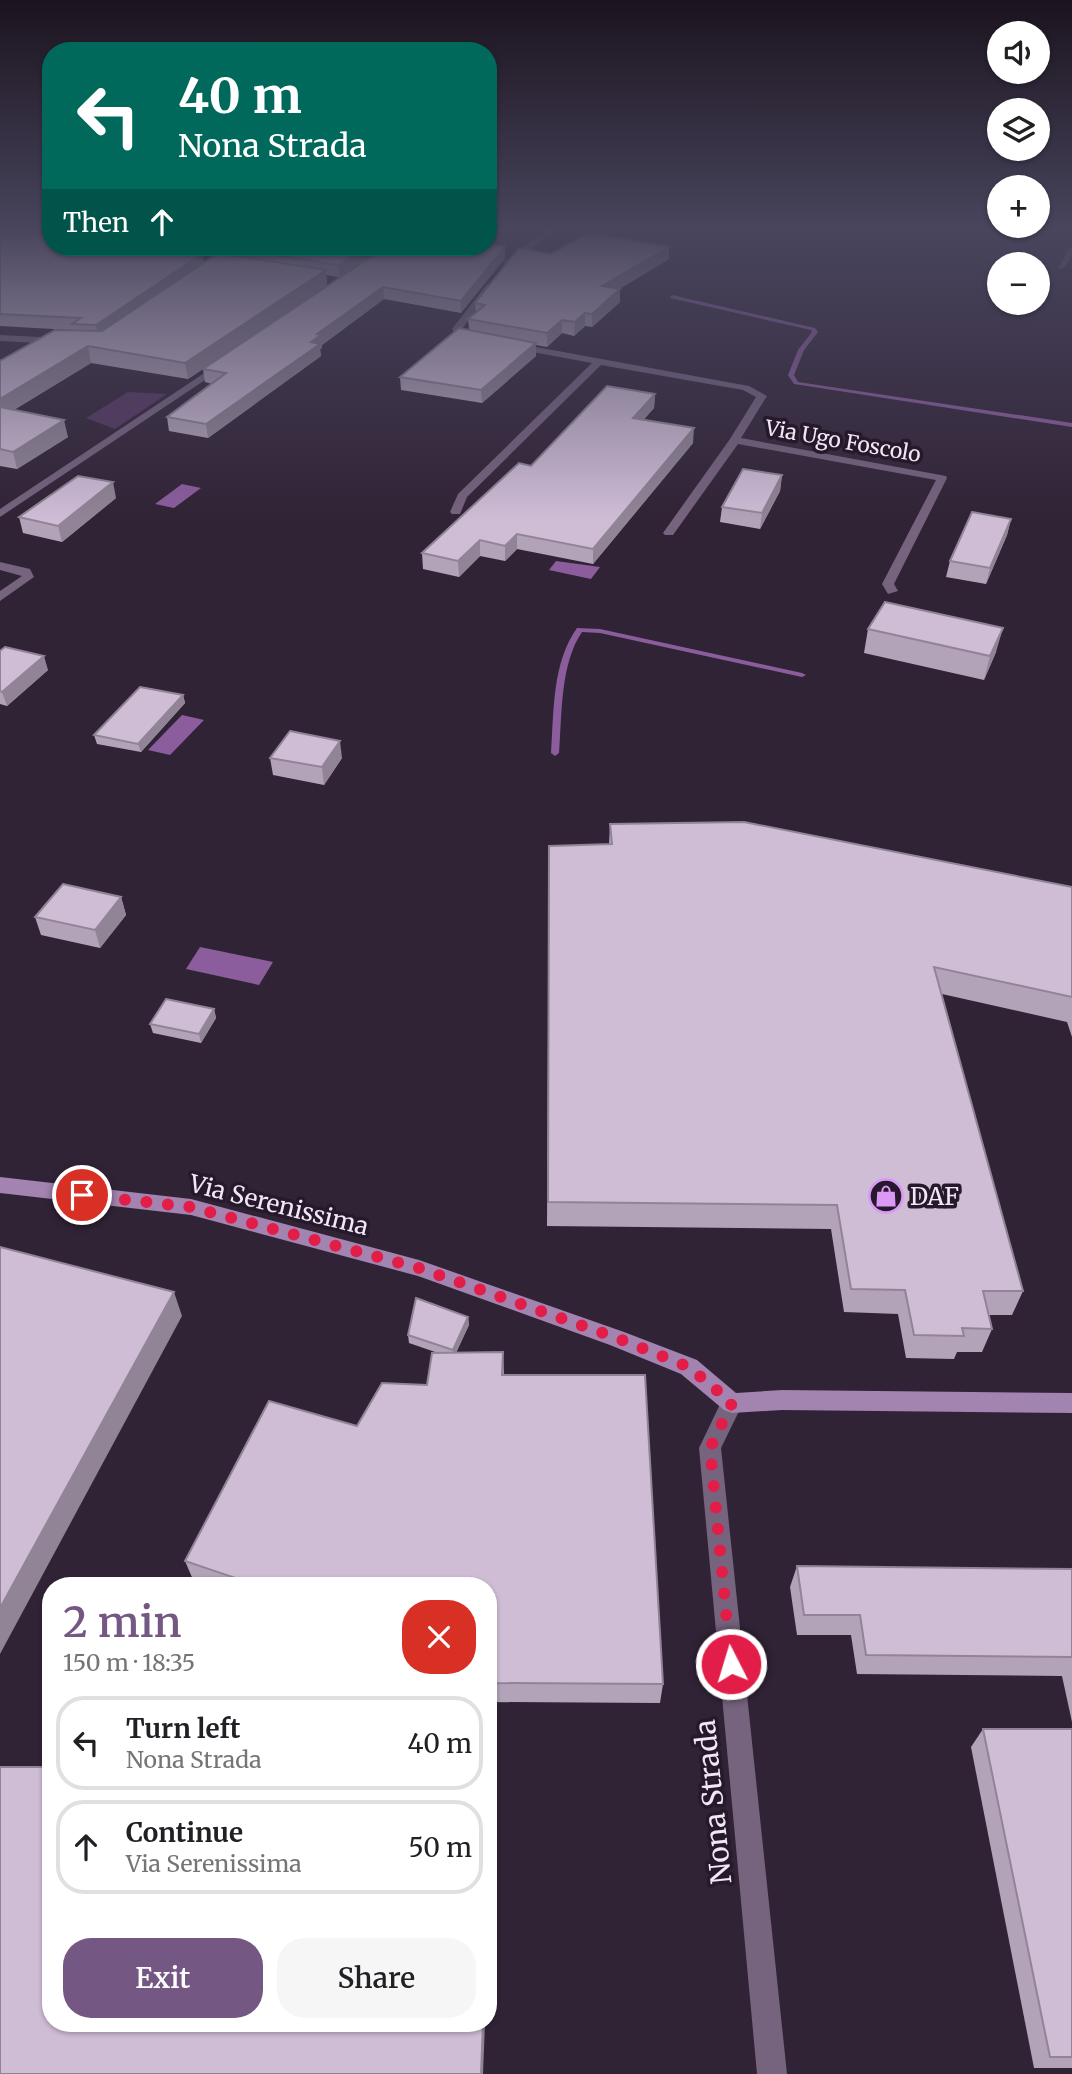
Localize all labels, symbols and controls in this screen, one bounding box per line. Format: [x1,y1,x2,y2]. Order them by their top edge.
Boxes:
map controls [987,21,1050,315]
button: sound [987,21,1050,84]
text: 40 m [178,65,302,126]
icon: left [63,70,154,161]
button: layers [987,98,1050,161]
text: Nona Strada [178,126,367,166]
button: + [987,175,1050,238]
icon: ahead [143,203,181,241]
text: Then [63,206,129,239]
button: − [987,252,1050,315]
street label: Via Ugo Foscolo [762,414,923,468]
pin [52,1165,112,1225]
street label: Via Serenissima [185,1168,372,1242]
icon: arrive [63,1176,101,1214]
shop icon: DAF [867,1177,905,1215]
place label: DAF [910,1181,959,1212]
text: 2 min [63,1596,182,1648]
button: close [402,1600,476,1674]
position arrow [694,1627,768,1701]
text: 150 m · 18:35 [63,1648,195,1677]
text: Turn left [126,1712,240,1745]
street label: Nona Strada [686,1718,740,1886]
icon: left [67,1724,105,1762]
text: 40 m [408,1727,472,1760]
text: Nona Strada [126,1745,262,1774]
text: Continue [126,1816,243,1849]
icon: ahead [67,1828,105,1866]
text: 50 m [408,1831,472,1864]
text: Via Serenissima [126,1849,302,1878]
button: Exit [63,1938,263,2018]
button: Share [277,1938,476,2018]

